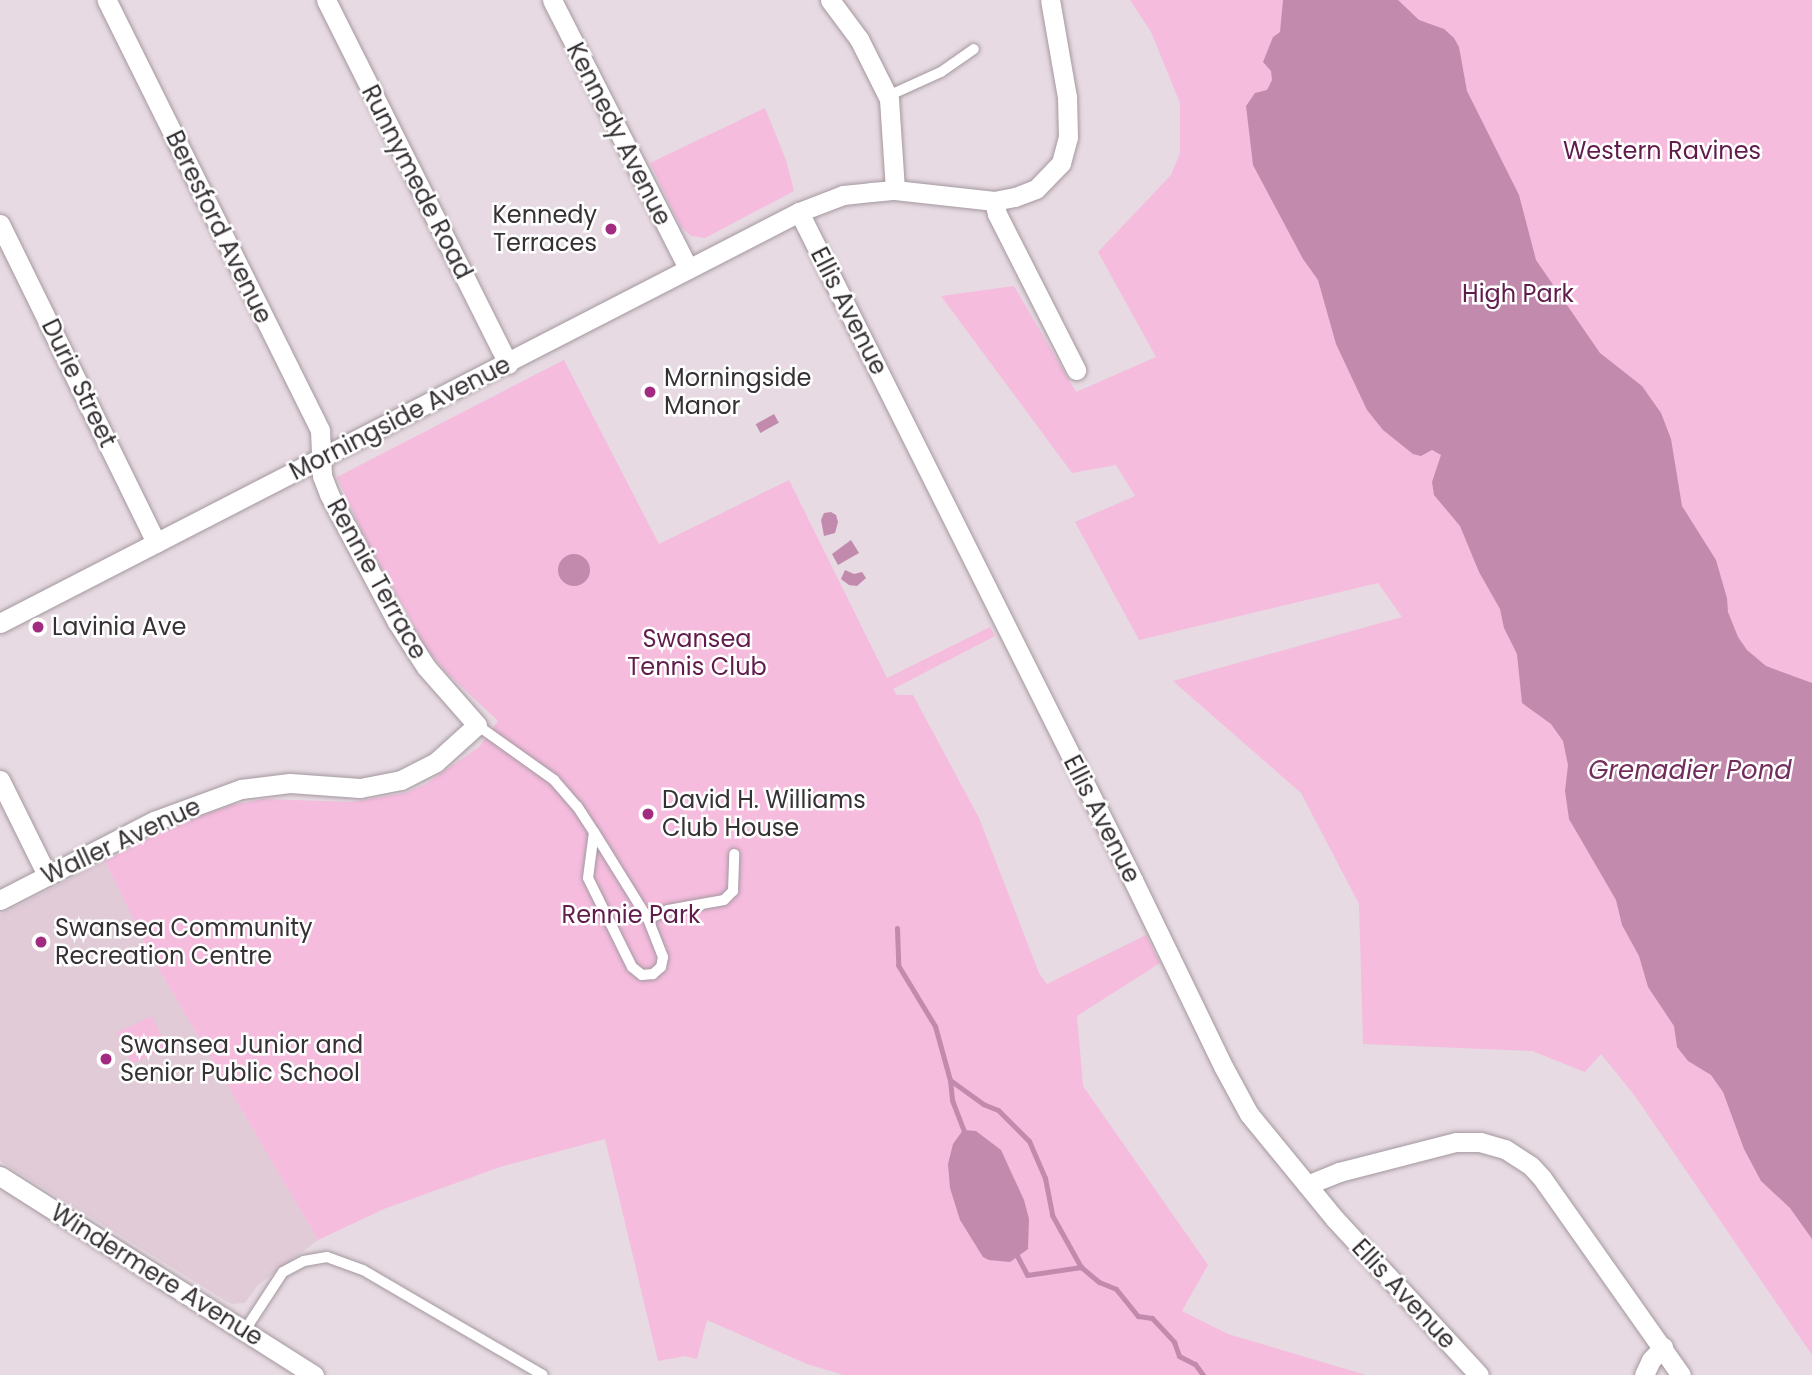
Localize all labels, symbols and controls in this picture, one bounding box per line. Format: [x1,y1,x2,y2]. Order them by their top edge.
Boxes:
street label: Kennedy Avenue [561,38,677,230]
street label: Runnymede Road [356,80,478,284]
street label: Beresford Avenue [160,126,278,328]
park label: Western Ravines [1563,137,1761,165]
place label: Kennedy Terraces [492,201,597,257]
marker: Kennedy Terraces [603,221,619,237]
street label: Ellis Avenue [805,243,893,379]
park label: High Park [1462,280,1574,308]
street label: Durie Street [36,314,122,452]
street label: Morningside Avenue [285,350,515,486]
place label: Morningside Manor [664,364,811,420]
marker: Morningside Manor [642,384,658,400]
street label: Rennie Terrace [321,494,433,664]
place label: Lavinia Ave [52,613,186,641]
marker: Lavinia Ave [30,619,46,635]
park label: Swansea Tennis Club [627,625,767,681]
street label: Ellis Avenue [1058,751,1146,887]
water label: Grenadier Pond [1588,755,1792,787]
place label: David H. Williams Club House [662,786,866,842]
street label: Waller Avenue [37,792,205,890]
marker: David H. Williams Club House [640,806,656,822]
park label: Rennie Park [562,901,700,929]
place label: Swansea Community Recreation Centre [55,914,313,970]
marker: Swansea Community Recreation Centre [33,934,49,950]
place label: Swansea Junior and Senior Public School [120,1031,363,1087]
marker: Swansea Junior and Senior Public School [98,1051,114,1067]
street label: Windermere Avenue [46,1198,268,1352]
street label: Ellis Avenue [1346,1233,1462,1355]

